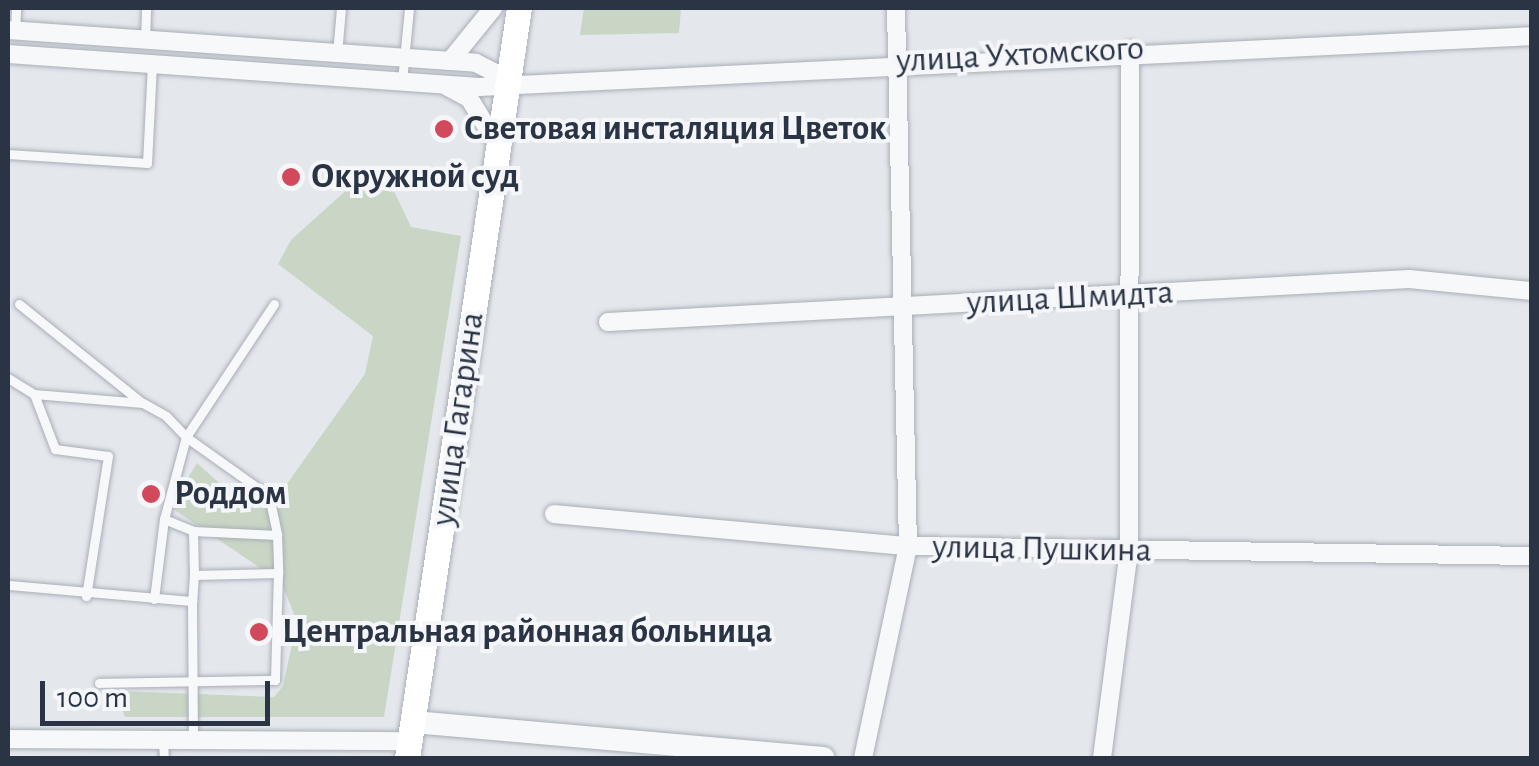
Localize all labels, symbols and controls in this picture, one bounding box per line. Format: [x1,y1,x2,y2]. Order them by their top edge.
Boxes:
street label: улица Ухтомского [895,28,1145,82]
place label: Световая инсталяция Цветок [464,108,886,150]
marker: Световая инсталяция Цветок [433,118,455,140]
place label: Окружной суд [311,156,519,198]
marker: Окружной суд [280,166,302,188]
street label: улица Шмидта [966,272,1174,324]
street label: улица Гагарина [422,309,494,529]
place label: Роддом [174,473,287,515]
marker: Роддом [138,481,164,507]
street label: улица Пушкина [932,526,1152,572]
place label: Центральная районная больница [282,611,772,653]
marker: Центральная районная больница [246,619,272,645]
scale bar [45,661,275,723]
text: 100 m [57,683,128,713]

